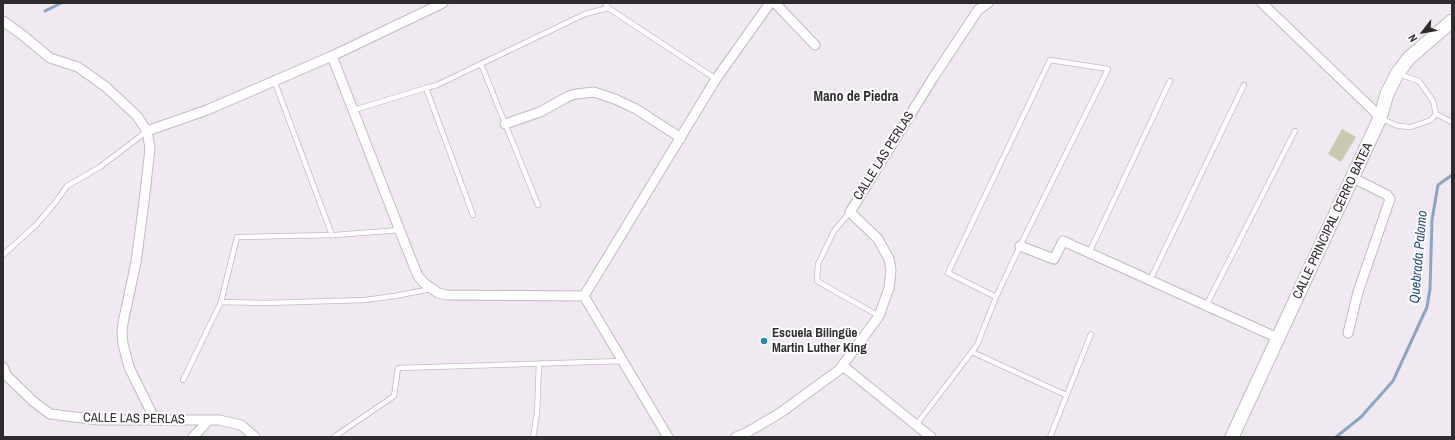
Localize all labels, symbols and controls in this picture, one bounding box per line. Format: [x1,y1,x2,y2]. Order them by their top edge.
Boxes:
north arrow [1403,12,1443,52]
text: N [1405,32,1420,45]
district label: Mano de Piedra [814,89,898,105]
street label: CALLE LAS PERLAS [850,109,918,203]
street label: CALLE PRINCIPAL CERRO BATEA [1290,140,1376,302]
water label: Quebrada Palomo [1407,210,1431,304]
place label: Escuela Bilingüe Martin Luther King [772,326,867,357]
marker: Escuela Bilingüe Martin Luther King [759,336,769,346]
street label: CALLE LAS PERLAS [83,410,185,428]

